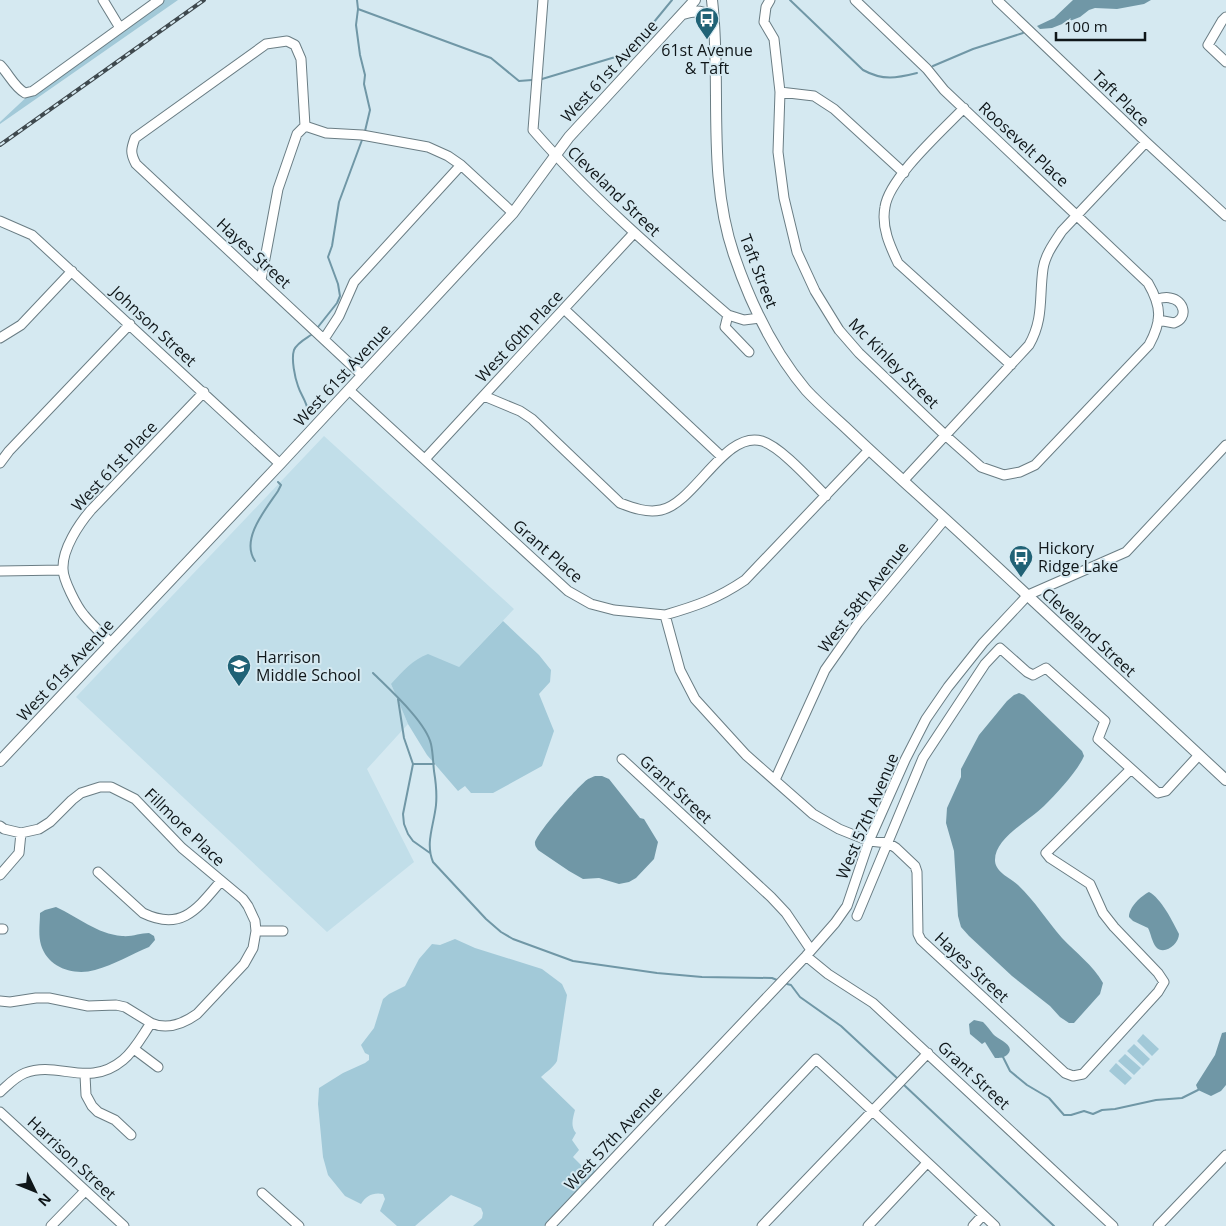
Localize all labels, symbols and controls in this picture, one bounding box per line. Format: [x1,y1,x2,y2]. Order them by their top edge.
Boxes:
bus stop icon: 61st Avenue & Taft [694,6,720,40]
scale bar [1056,10,1145,42]
street label: West 61st Avenue [556,15,662,127]
text: 100 m [1064,16,1108,36]
place label: 61st Avenue & Taft [661,39,753,79]
street label: Taft Place [1087,65,1155,131]
street label: Roosevelt Place [974,96,1074,192]
street label: Cleveland Street [563,141,666,241]
street label: Hayes Street [212,213,296,293]
street label: Taft Street [735,231,783,311]
street label: Johnson Street [105,279,202,372]
street label: West 60th Place [471,285,567,387]
street label: Mc Kinley Street [844,313,944,413]
street label: West 61st Avenue [289,319,395,431]
street label: West 61st Place [66,416,162,516]
street label: Grant Place [508,515,588,588]
street label: West 58th Avenue [813,537,913,657]
place label: Hickory Ridge Lake [1038,537,1118,577]
bus stop icon: Hickory Ridge Lake [1008,544,1034,578]
street label: Cleveland Street [1037,583,1141,682]
street label: West 61st Avenue [12,614,118,726]
place label: Harrison Middle School [256,646,361,686]
school or university icon: Harrison Middle School [226,653,252,687]
street label: Grant Street [635,750,717,828]
street label: West 57th Avenue [831,750,903,882]
street label: Fillmore Place [140,783,230,871]
street label: Hayes Street [930,927,1014,1007]
street label: Grant Street [933,1036,1015,1114]
street label: West 57th Avenue [559,1081,667,1195]
street label: Harrison Street [23,1111,121,1205]
north arrow [10,1166,60,1216]
text: N [34,1190,56,1211]

